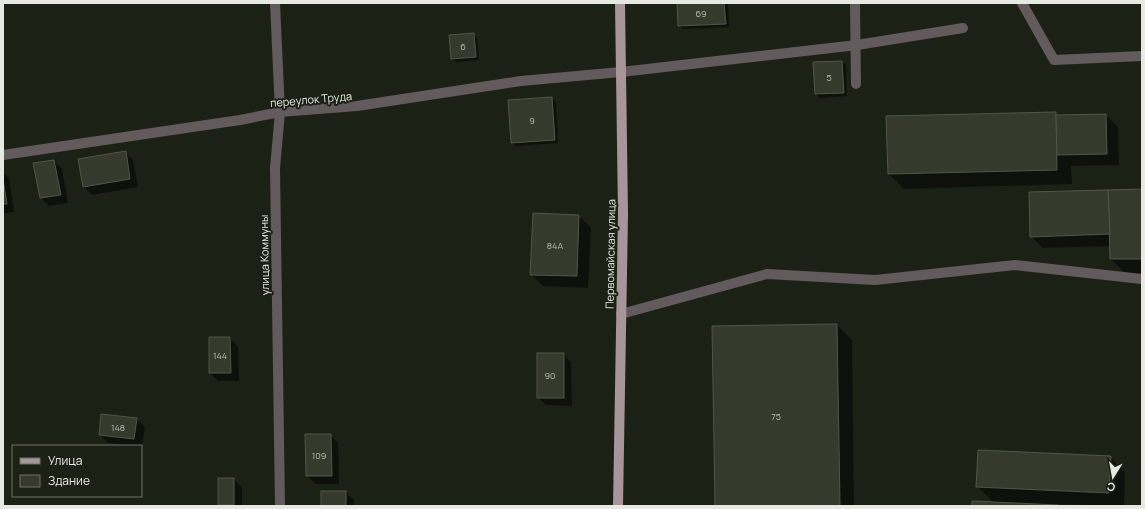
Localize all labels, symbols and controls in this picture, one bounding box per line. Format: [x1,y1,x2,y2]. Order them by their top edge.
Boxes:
house number: 69 [695,7,707,20]
house number: 6 [460,40,466,53]
house number: 5 [826,71,832,84]
street label: переулок Труда [269,88,353,110]
house number: 9 [529,114,535,127]
street label: Первомайская улица [602,199,618,309]
street label: улица Коммуны [256,214,272,296]
house number: 84А [547,239,563,252]
house number: 144 [213,349,227,362]
house number: 90 [544,369,556,382]
house number: 75 [771,410,781,423]
house number: 148 [111,421,125,434]
legend [12,445,142,497]
house number: 109 [312,449,326,462]
text: Улица [48,452,82,469]
north arrow [1093,457,1133,497]
text: Здание [48,472,90,489]
text: С [1106,479,1116,495]

